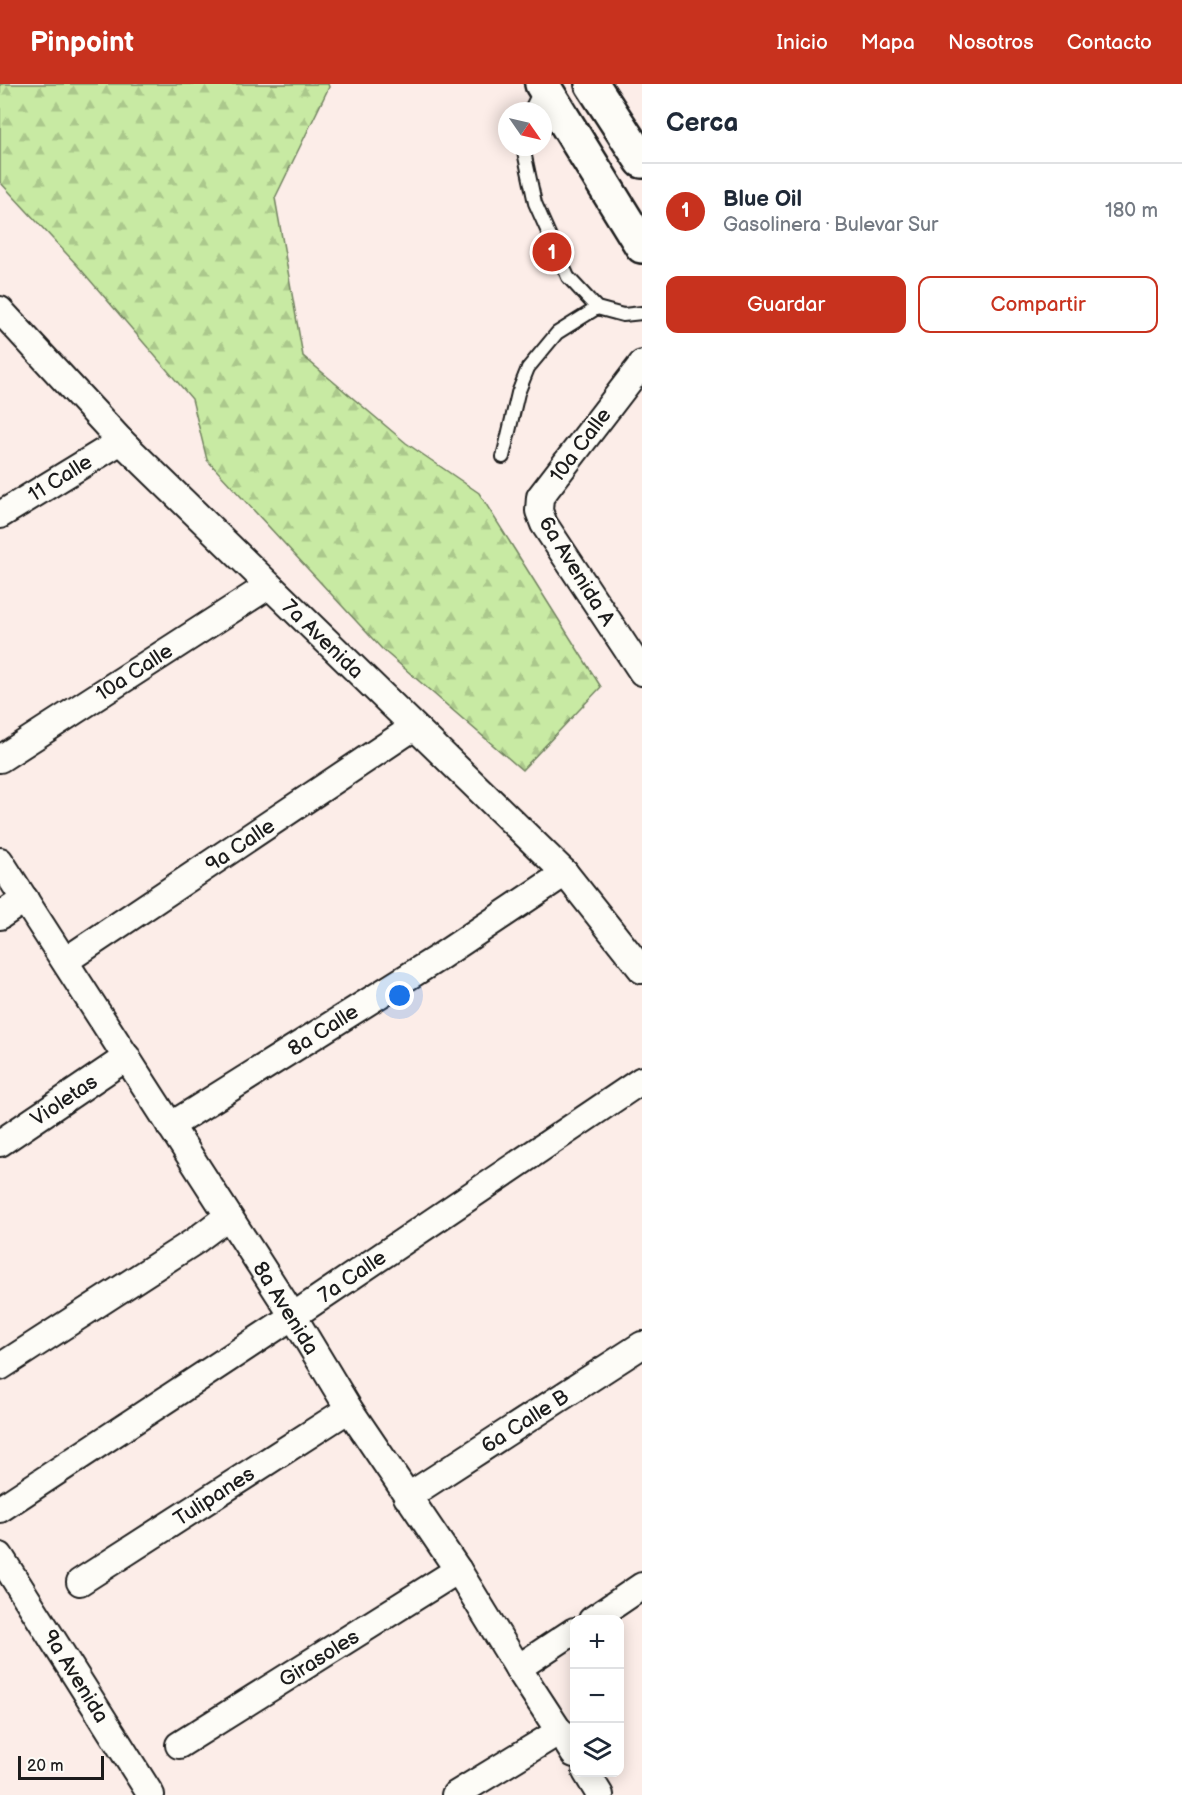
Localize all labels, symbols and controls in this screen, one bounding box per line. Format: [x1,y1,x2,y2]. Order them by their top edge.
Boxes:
text: Pinpoint [30,26,134,59]
text: Inicio [777,30,828,55]
text: Mapa [861,30,915,55]
text: Nosotros [948,30,1034,55]
text: Contacto [1067,30,1152,55]
north arrow [498,102,552,156]
text: Cerca [666,108,738,139]
text: Blue Oil [723,186,802,213]
text: 1 [681,199,690,223]
text: 180 m [1105,199,1158,223]
text: Gasolinera · Bulevar Sur [723,213,938,237]
pin: 1 [532,230,572,274]
button: Guardar [666,276,906,333]
button: Compartir [918,276,1158,333]
street label: 10a Calle [544,403,616,487]
street label: 11 Calle [24,449,97,508]
street label: 6a Avenida A [533,512,620,631]
street label: 7a Avenida [277,595,368,684]
street label: 10a Calle [91,638,177,706]
street label: 9a Calle [201,813,280,878]
your location [385,981,414,1010]
street label: 8a Calle [283,999,363,1062]
street label: Violetas [26,1069,102,1132]
street label: 7a Calle [314,1245,391,1308]
street label: 8a Avenida [247,1257,324,1359]
street label: 6a Calle B [477,1384,574,1459]
street label: Tulipanes [169,1461,259,1532]
map controls [570,1615,624,1777]
button: + [570,1615,624,1669]
street label: Girasoles [275,1624,364,1693]
street label: 9a Avenida [37,1625,114,1727]
button: − [570,1669,624,1723]
button: layers [570,1723,624,1777]
scale bar [18,1753,104,1780]
text: 20 m [27,1757,63,1776]

